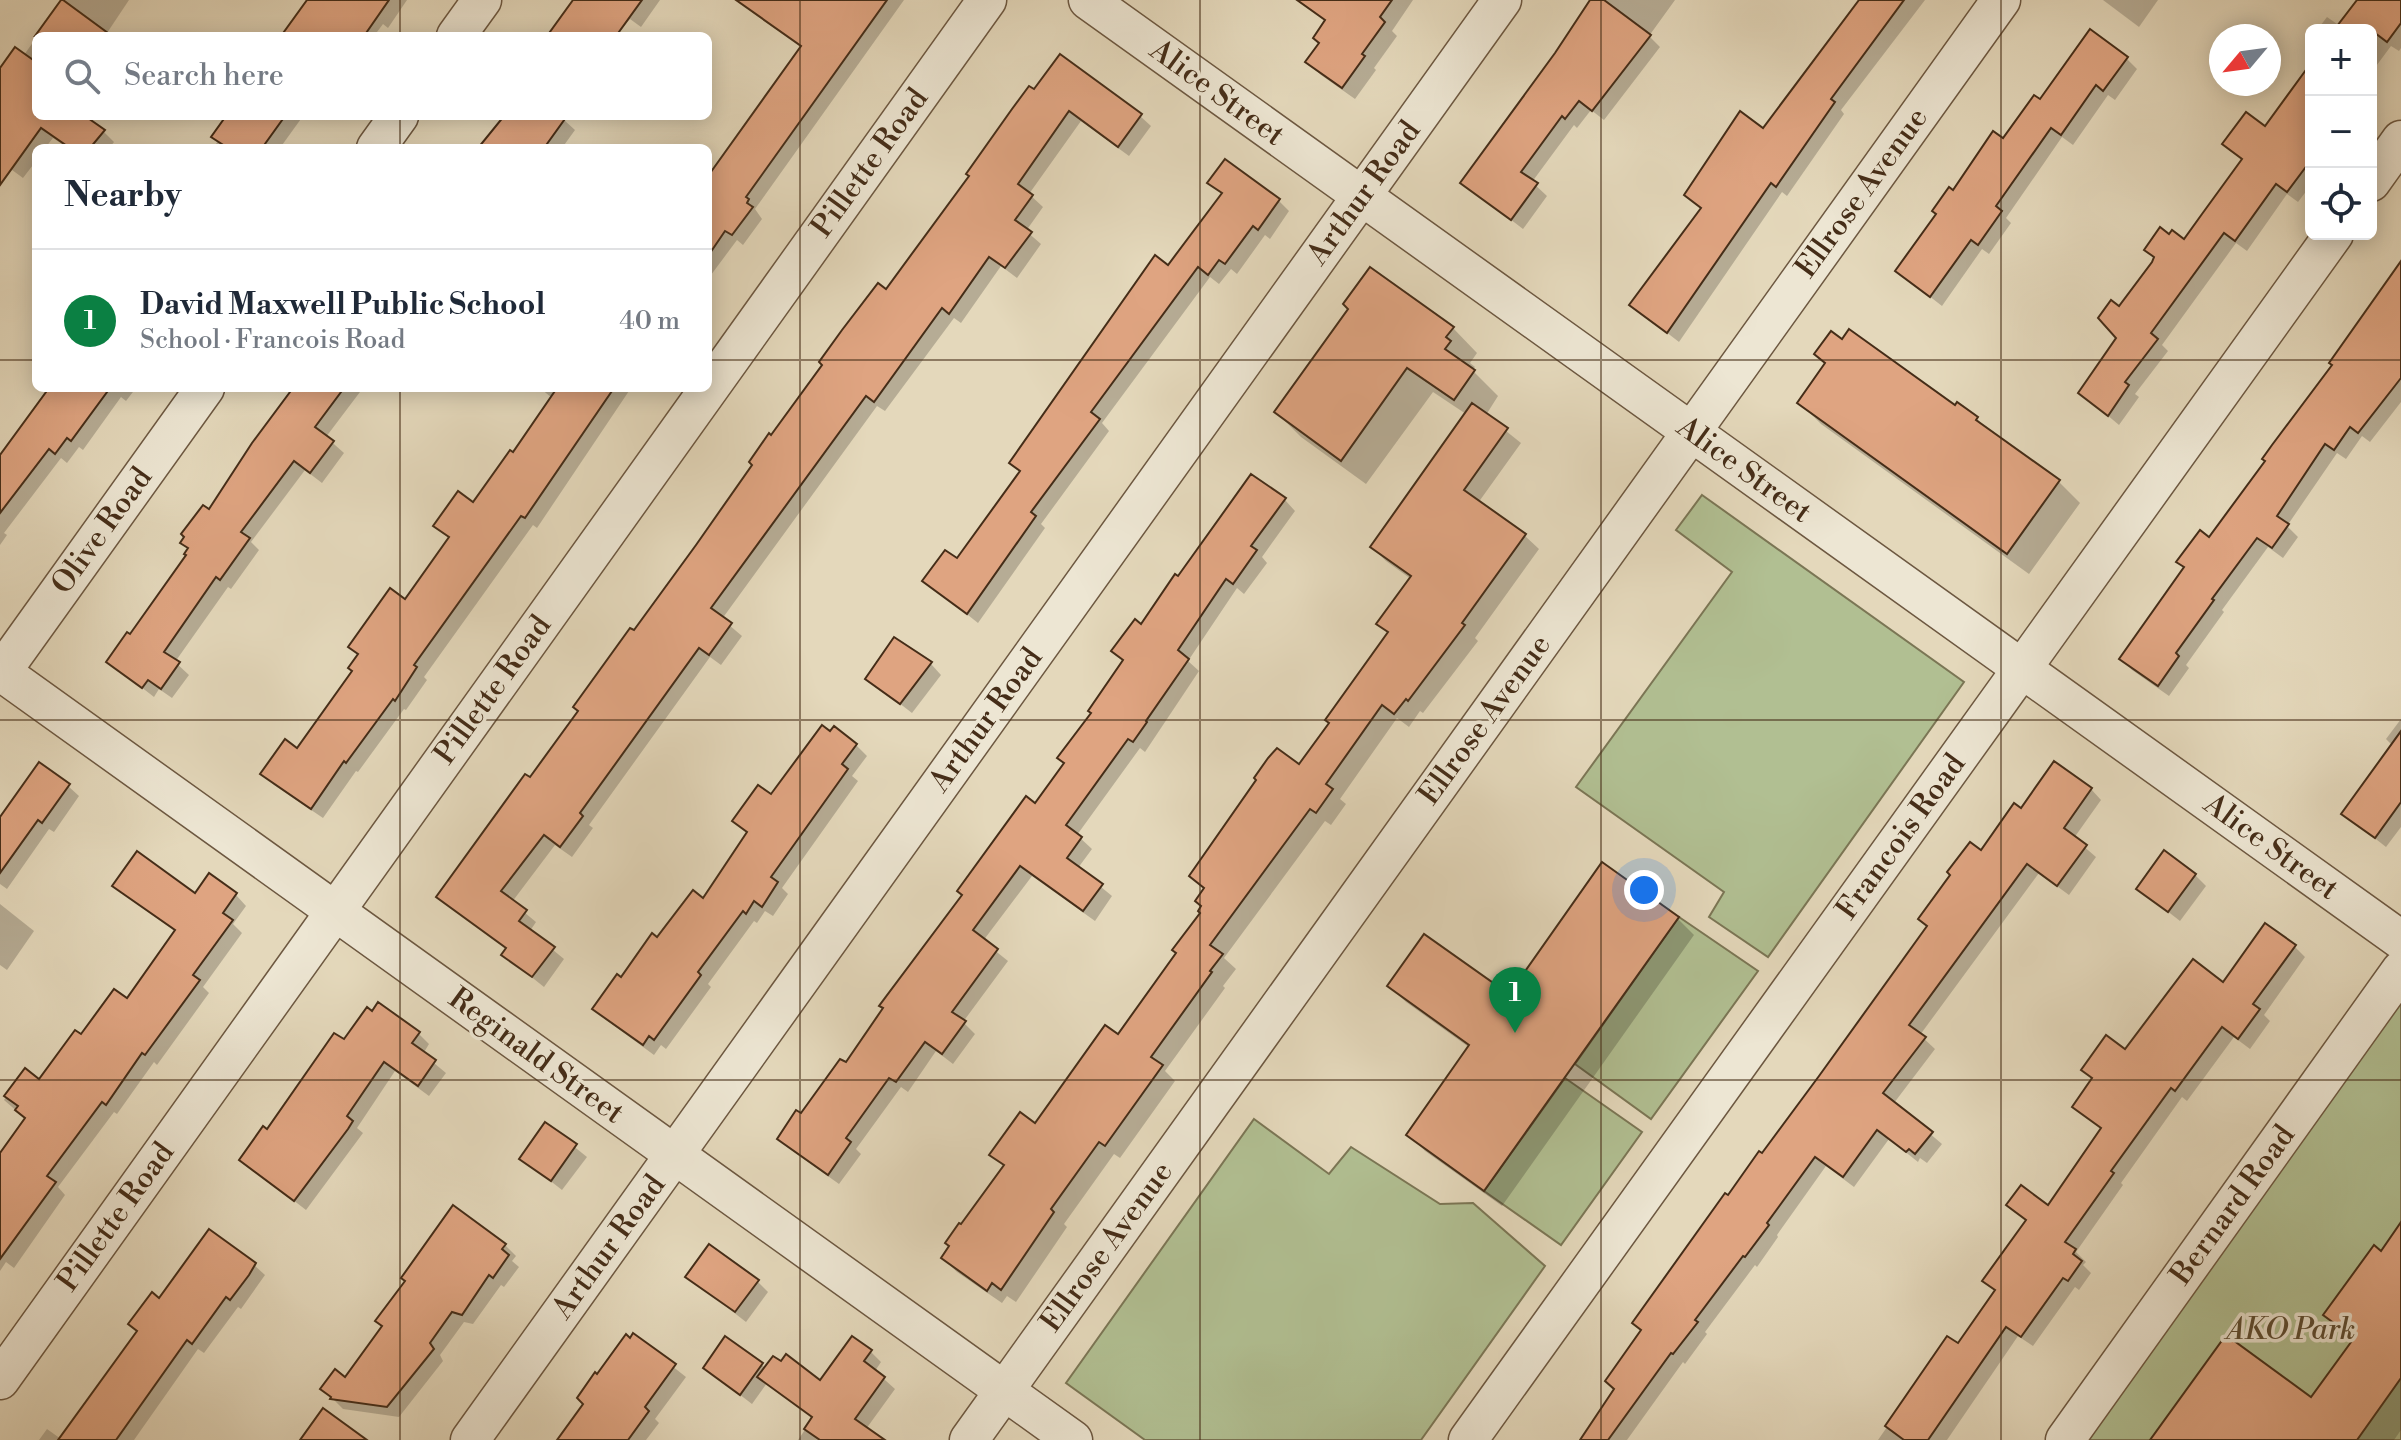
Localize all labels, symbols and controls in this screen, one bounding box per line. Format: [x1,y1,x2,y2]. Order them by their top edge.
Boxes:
north arrow [2209,24,2281,96]
map controls [2305,24,2377,240]
button: + [2305,24,2377,96]
street label: Alice Street [1141,31,1292,155]
search box [32,32,712,120]
icon: search [60,54,104,98]
text: Search here [124,57,284,95]
street label: Pillette Road [803,81,937,245]
button: − [2305,96,2377,168]
street label: Ellrose Avenue [1787,100,1937,286]
street label: Arthur Road [1298,113,1429,273]
button: locate [2305,168,2377,240]
text: Nearby [64,175,182,217]
text: David Maxwell Public School [140,286,545,324]
text: 1 [84,305,96,337]
text: 40 m [619,305,680,337]
text: School · Francois Road [140,324,405,356]
street label: Alice Street [1668,408,1819,532]
street label: Olive Road [43,460,161,602]
street label: Pillette Road [426,608,560,772]
street label: Ellrose Avenue [1410,627,1560,813]
street label: Arthur Road [920,640,1051,800]
street label: Francois Road [1828,747,1974,927]
street label: Alice Street [2195,785,2346,909]
your location [1624,870,1664,910]
pin: 1 [1489,967,1541,1033]
street label: Reginald Street [441,980,631,1133]
street label: Bernard Road [2162,1118,2304,1293]
street label: Pillette Road [49,1135,183,1299]
street label: Ellrose Avenue [1032,1154,1182,1340]
street label: Arthur Road [543,1167,674,1327]
park label: AKO Park [2224,1311,2355,1349]

